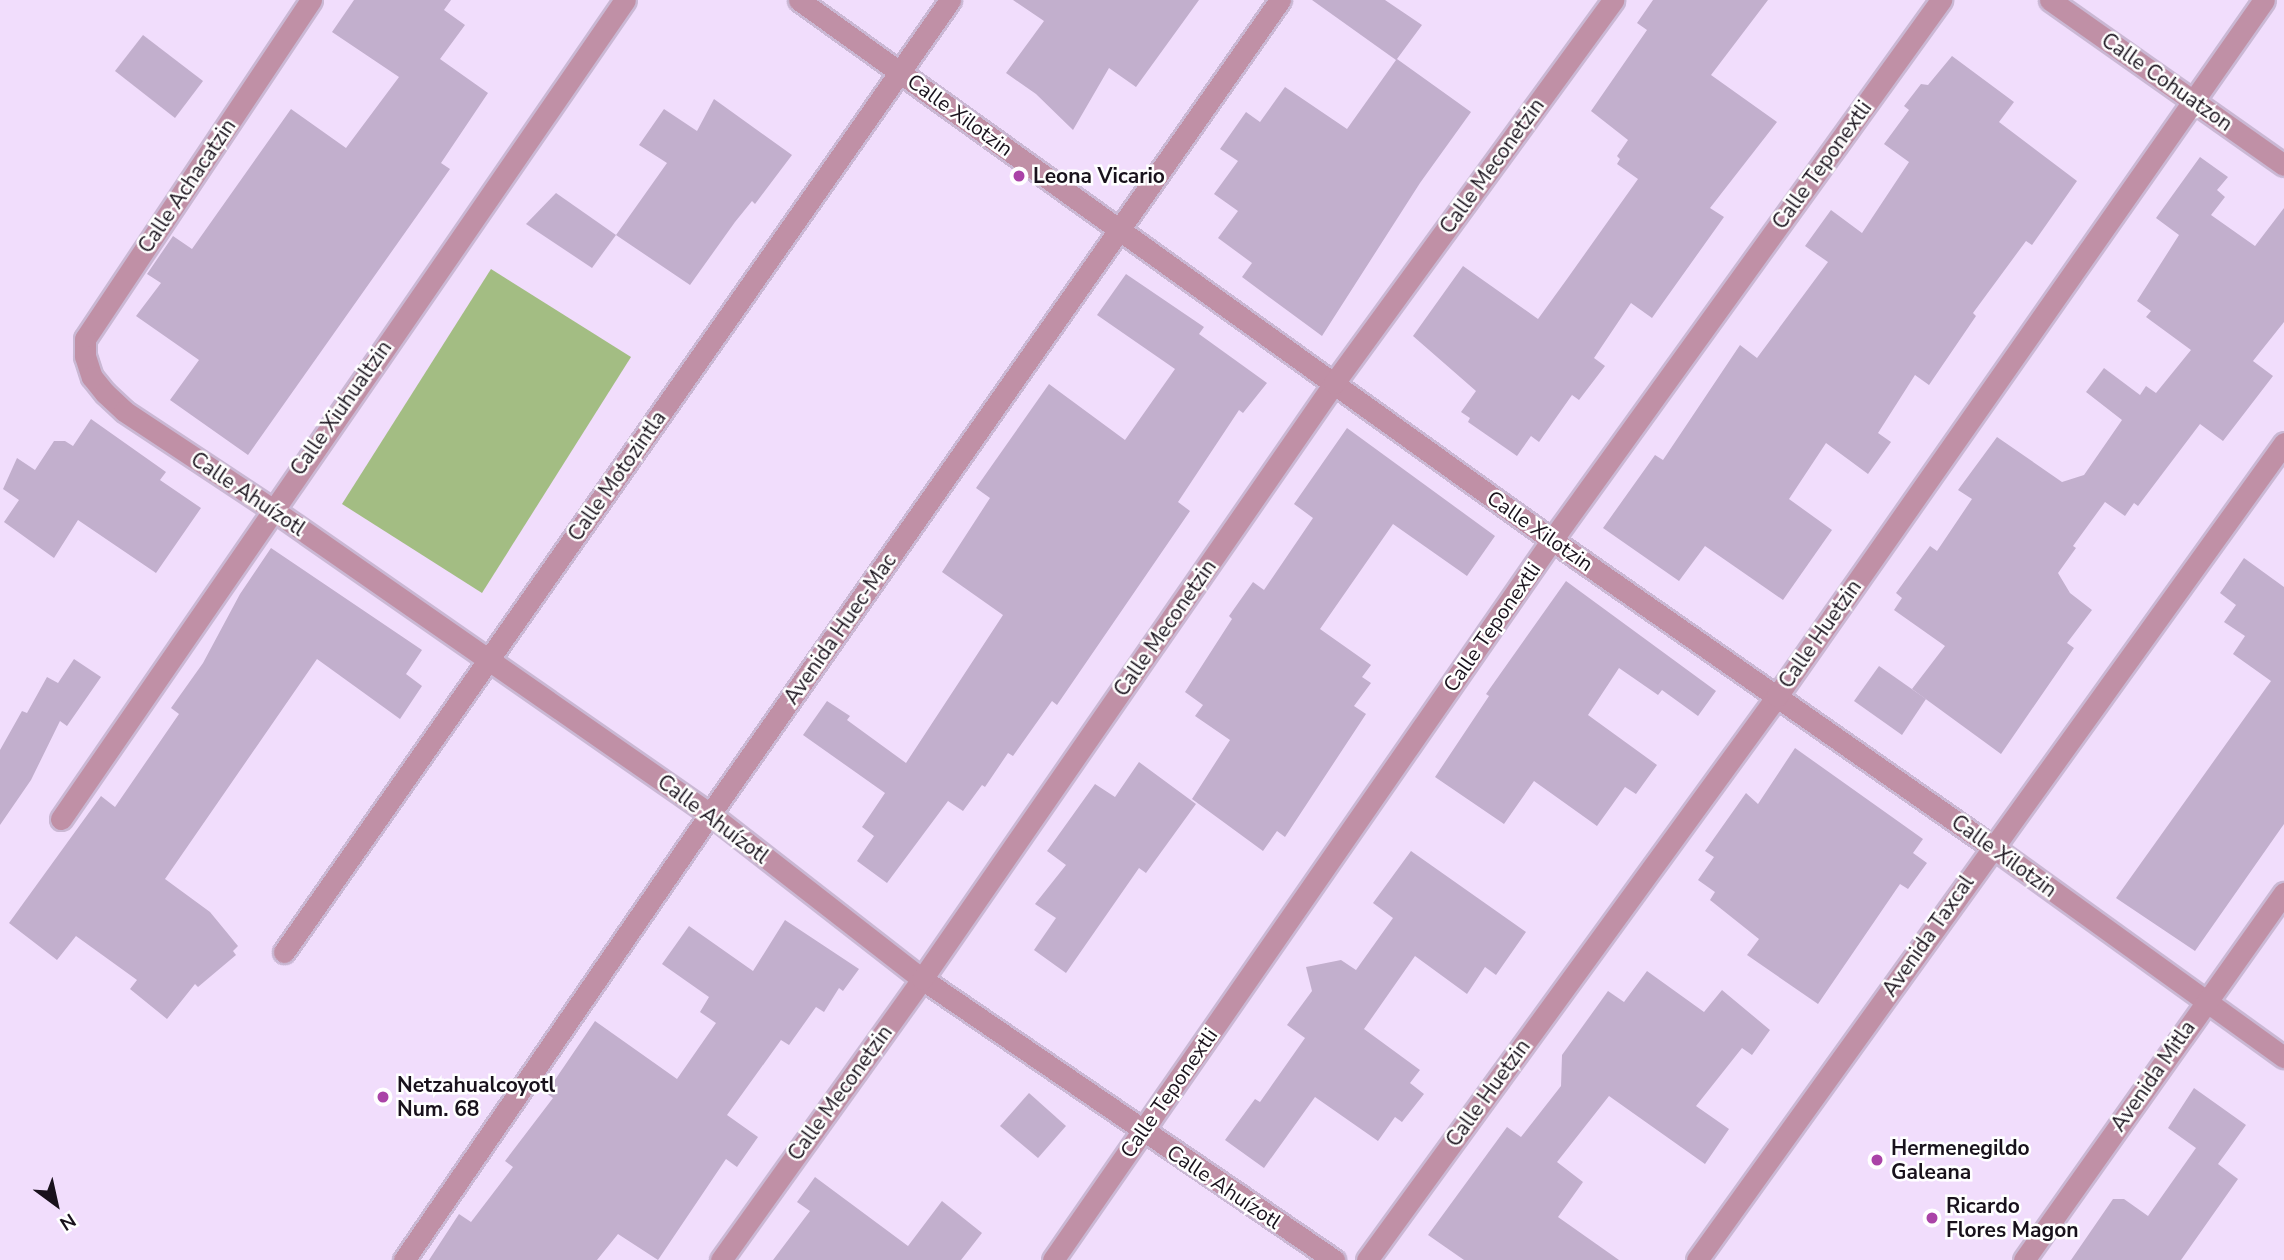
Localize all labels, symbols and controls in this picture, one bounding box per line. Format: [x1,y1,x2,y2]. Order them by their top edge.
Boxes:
street label: Calle Cohuatzon [2097,27,2237,137]
street label: Calle Xilotzin [902,68,1018,162]
street label: Calle Meconetzin [1434,93,1550,239]
street label: Calle Teponextli [1767,96,1877,234]
street label: Calle Achacatzin [133,114,241,258]
place label: Leona Vicario [1033,163,1165,189]
marker: Leona Vicario [1011,168,1027,184]
street label: Calle Xiuhualtzin [285,336,397,480]
street label: Calle Motozintla [563,406,671,546]
street label: Calle Ahuízotl [186,447,310,541]
street label: Calle Xilotzin [1482,485,1598,577]
street label: Avenida Huec-Mac [779,549,901,709]
street label: Calle Meconetzin [1108,555,1222,701]
street label: Calle Teponextli [1438,557,1546,697]
street label: Calle Huetzin [1773,575,1867,693]
street label: Calle Ahuízotl [653,769,773,869]
street label: Calle Xilotzin [1946,809,2062,903]
street label: Avenida Taxcal [1877,871,1979,1001]
street label: Avenida Mitla [2105,1016,2201,1136]
street label: Calle Meconetzin [782,1020,898,1166]
street label: Calle Teponextli [1115,1023,1223,1163]
street label: Calle Huetzin [1441,1034,1535,1152]
place label: Netzahualcoyotl Num. 68 [397,1072,555,1122]
marker: Netzahualcoyotl Num. 68 [375,1089,391,1105]
place label: Hermenegildo Galeana [1891,1135,2030,1185]
street label: Calle Ahuízotl [1162,1140,1286,1234]
marker: Hermenegildo Galeana [1869,1152,1885,1168]
north arrow [21,1169,91,1239]
place label: Ricardo Flores Magon [1946,1193,2079,1243]
text: N [54,1207,80,1236]
marker: Ricardo Flores Magon [1924,1210,1940,1226]

